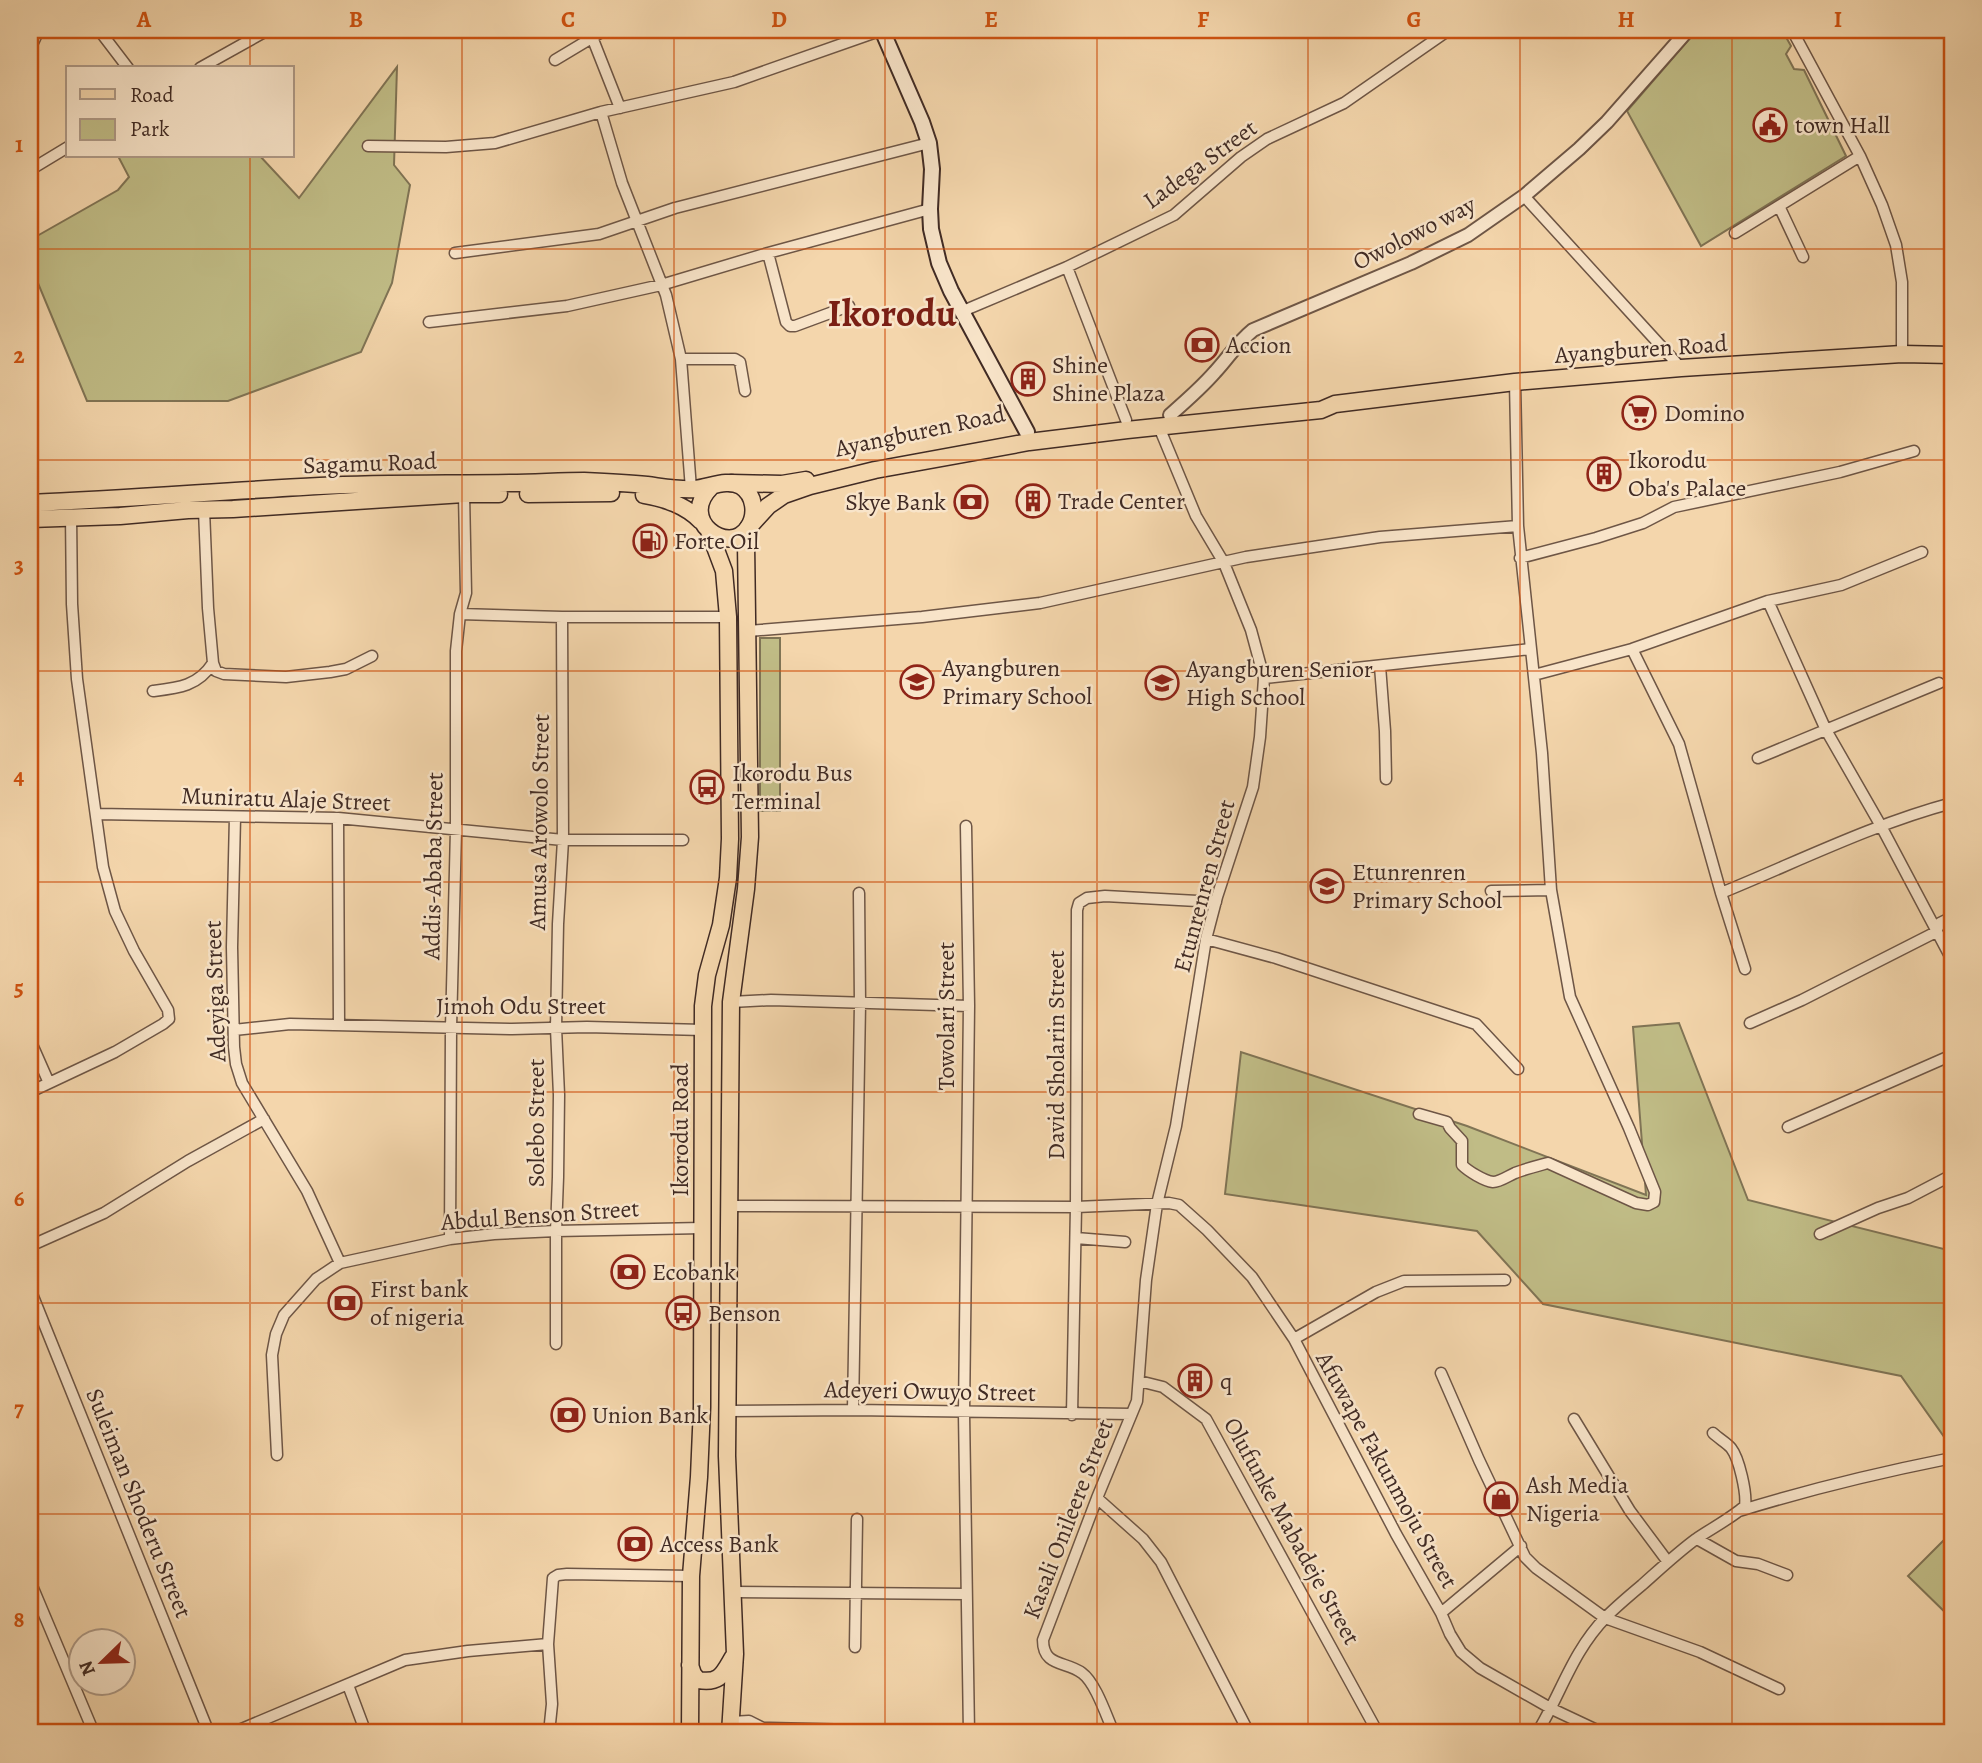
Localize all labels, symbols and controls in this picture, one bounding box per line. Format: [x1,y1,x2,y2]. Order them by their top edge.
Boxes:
text: A [136,4,152,35]
text: B [349,4,363,35]
text: C [561,4,575,35]
text: D [771,4,787,35]
text: E [984,4,998,35]
text: F [1197,4,1210,35]
text: G [1406,4,1422,35]
text: H [1617,4,1635,35]
text: I [1834,4,1842,35]
legend [66,66,294,158]
text: Road [130,81,174,109]
public building icon: town Hall [1751,106,1789,144]
place label: town Hall [1795,109,1890,141]
street label: Ladega Street [1137,112,1263,216]
text: Park [130,115,170,143]
text: 1 [15,129,23,160]
street label: Owolowo way [1347,188,1481,278]
district label: Ikorodu [827,287,957,339]
bank icon: Accion [1183,326,1221,364]
street label: Ayangburen Road [1553,327,1729,371]
place label: Accion [1225,329,1292,361]
text: 2 [13,340,25,371]
place label: Shine Shine Plaza [1052,349,1166,409]
building icon: Shine Shine Plaza [1009,360,1047,398]
supermarket icon: Domino [1620,394,1658,432]
street label: Ayangburen Road [831,397,1008,465]
place label: Domino [1664,397,1745,429]
place label: Ikorodu Oba's Palace [1628,444,1746,504]
street label: Sagamu Road [302,445,438,481]
building icon: Ikorodu Oba's Palace [1585,455,1623,493]
building icon: Trade Center [1014,482,1052,520]
bank icon: Skye Bank [952,483,990,521]
place label: Trade Center [1058,485,1185,517]
place label: Skye Bank [845,486,946,518]
fuel station icon: Forte Oil [631,522,669,560]
place label: Forte Oil [674,525,759,557]
text: 3 [14,550,24,581]
place label: Ayangburen Primary School [941,652,1092,712]
place label: Ayangburen Senior High School [1185,653,1373,713]
school or university icon: Ayangburen Primary School [898,663,936,701]
school or university icon: Ayangburen Senior High School [1143,664,1181,702]
street label: Amusa Arowolo Street [521,714,557,931]
place label: Ikorodu Bus Terminal [732,757,853,817]
text: 4 [14,761,25,792]
bus stop icon: Ikorodu Bus Terminal [688,768,726,806]
street label: Addis-Ababa Street [415,772,451,961]
street label: Muniratu Alaje Street [181,779,391,819]
street label: Etunrenren Street [1166,796,1242,976]
place label: Etunrenren Primary School [1352,856,1502,916]
school or university icon: Etunrenren Primary School [1308,867,1346,905]
street label: Adeyiga Street [197,920,233,1063]
street label: Towolari Street [930,942,962,1090]
street label: David Sholarin Street [1040,950,1072,1160]
text: 5 [14,972,24,1003]
street label: Jimoh Odu Street [436,990,606,1022]
street label: Solebo Street [520,1059,552,1187]
street label: Ikorodu Road [664,1063,696,1197]
text: 6 [14,1183,25,1214]
street label: Abdul Benson Street [439,1192,640,1238]
bank icon: Ecobank [609,1253,647,1291]
place label: Ecobank [652,1256,736,1288]
place label: First bank of nigeria [370,1273,469,1333]
bank icon: First bank of nigeria [326,1284,364,1322]
bus stop icon: Benson [664,1294,702,1332]
place label: Benson [708,1297,781,1329]
street label: Afuwape Fakunmoju Street [1308,1345,1466,1594]
building icon: q [1176,1362,1214,1400]
place label: q [1220,1365,1232,1397]
street label: Adeyeri Owuyo Street [823,1373,1036,1409]
street label: Suleiman Shoderu Street [78,1383,200,1623]
text: 7 [14,1393,24,1424]
bank icon: Union Bank [549,1396,587,1434]
place label: Union Bank [592,1399,708,1431]
street label: Olufunke Mabadeje Street [1216,1412,1368,1650]
street label: Kasali Onileere Street [1015,1414,1121,1624]
place label: Ash Media Nigeria [1525,1469,1629,1529]
shop icon: Ash Media Nigeria [1482,1480,1520,1518]
bank icon: Access Bank [616,1525,654,1563]
place label: Access Bank [659,1528,779,1560]
text: 8 [13,1604,25,1635]
north arrow [66,1626,136,1696]
text: N [73,1657,102,1680]

